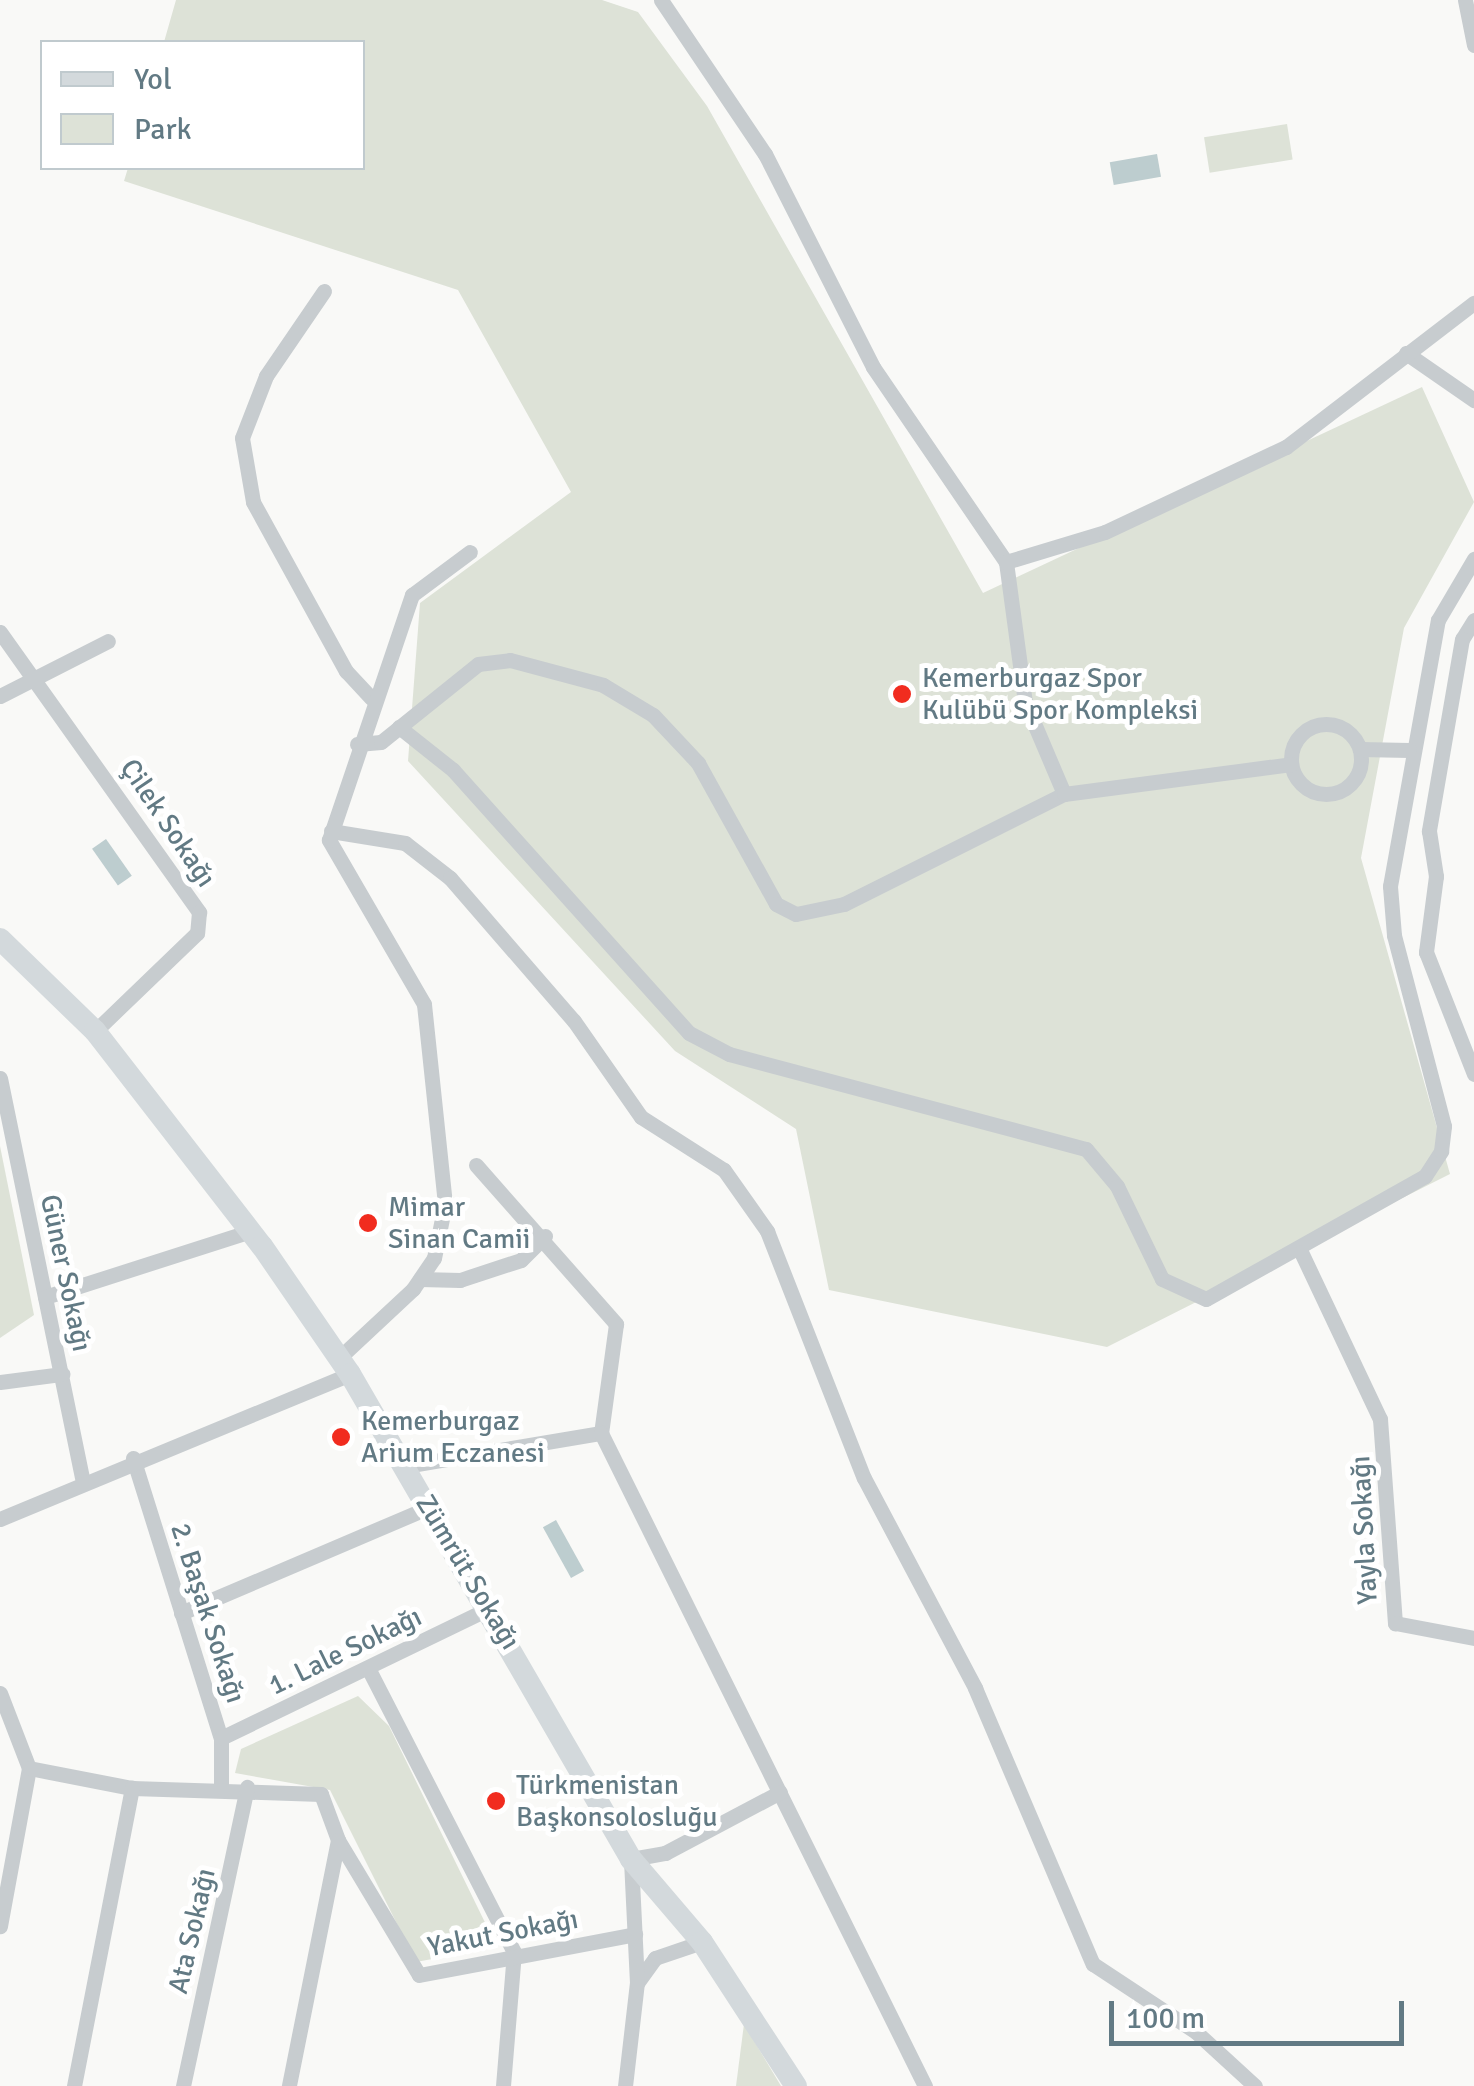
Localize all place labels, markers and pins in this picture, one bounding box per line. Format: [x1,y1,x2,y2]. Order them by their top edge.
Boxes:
place label: Kemerburgaz Spor Kulübü Spor Kompleksi [922,661,1198,727]
marker: Kemerburgaz Spor Kulübü Spor Kompleksi [891,683,913,705]
place label: Mimar Sinan Camii [388,1190,530,1256]
marker: Mimar Sinan Camii [357,1212,379,1234]
place label: Kemerburgaz Arium Eczanesi [361,1404,545,1470]
marker: Kemerburgaz Arium Eczanesi [330,1426,352,1448]
place label: Türkmenistan Başkonsolosluğu [516,1768,718,1834]
marker: Türkmenistan Başkonsolosluğu [485,1790,507,1812]

